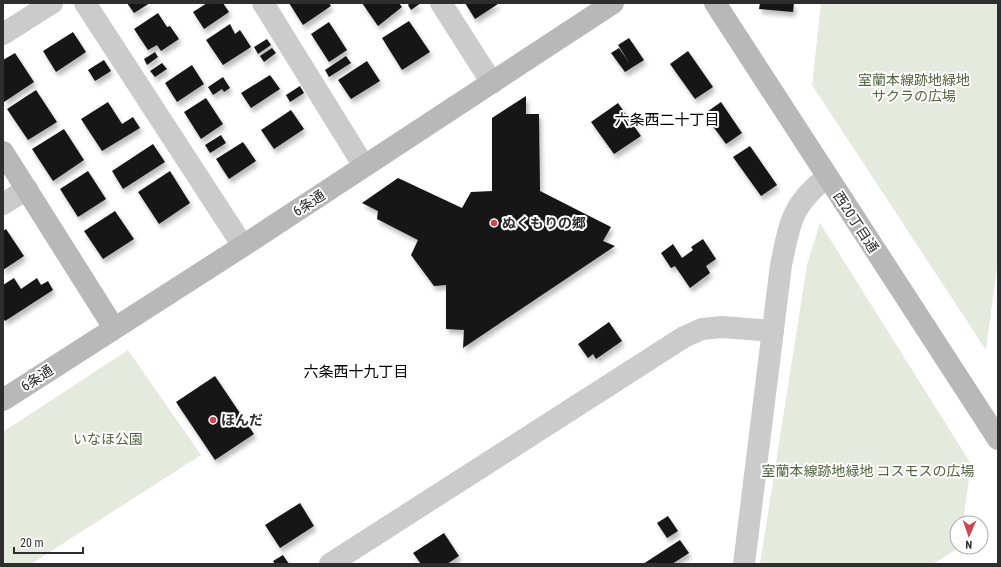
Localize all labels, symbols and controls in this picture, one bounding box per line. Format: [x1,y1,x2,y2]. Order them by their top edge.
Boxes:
park label: 室蘭本線跡地緑地 サクラの広場 [858,72,970,104]
district label: 六条西二十丁目 [614,111,720,129]
street label: 6条通 [290,187,328,219]
street label: 西20丁目通 [830,188,882,256]
place label: ぬくもりの郷 [502,215,586,231]
marker: ぬくもりの郷 [489,218,499,228]
street label: 6条通 [18,362,56,394]
district label: 六条西十九丁目 [303,363,409,381]
place label: ほんだ [221,412,263,428]
marker: ほんだ [208,415,218,425]
park label: いなほ公園 [73,431,143,447]
park label: 室蘭本線跡地緑地 コスモスの広場 [761,463,975,479]
north arrow [949,515,989,555]
scale bar [14,529,83,555]
text: 20 m [20,536,44,550]
text: N [965,538,972,551]

